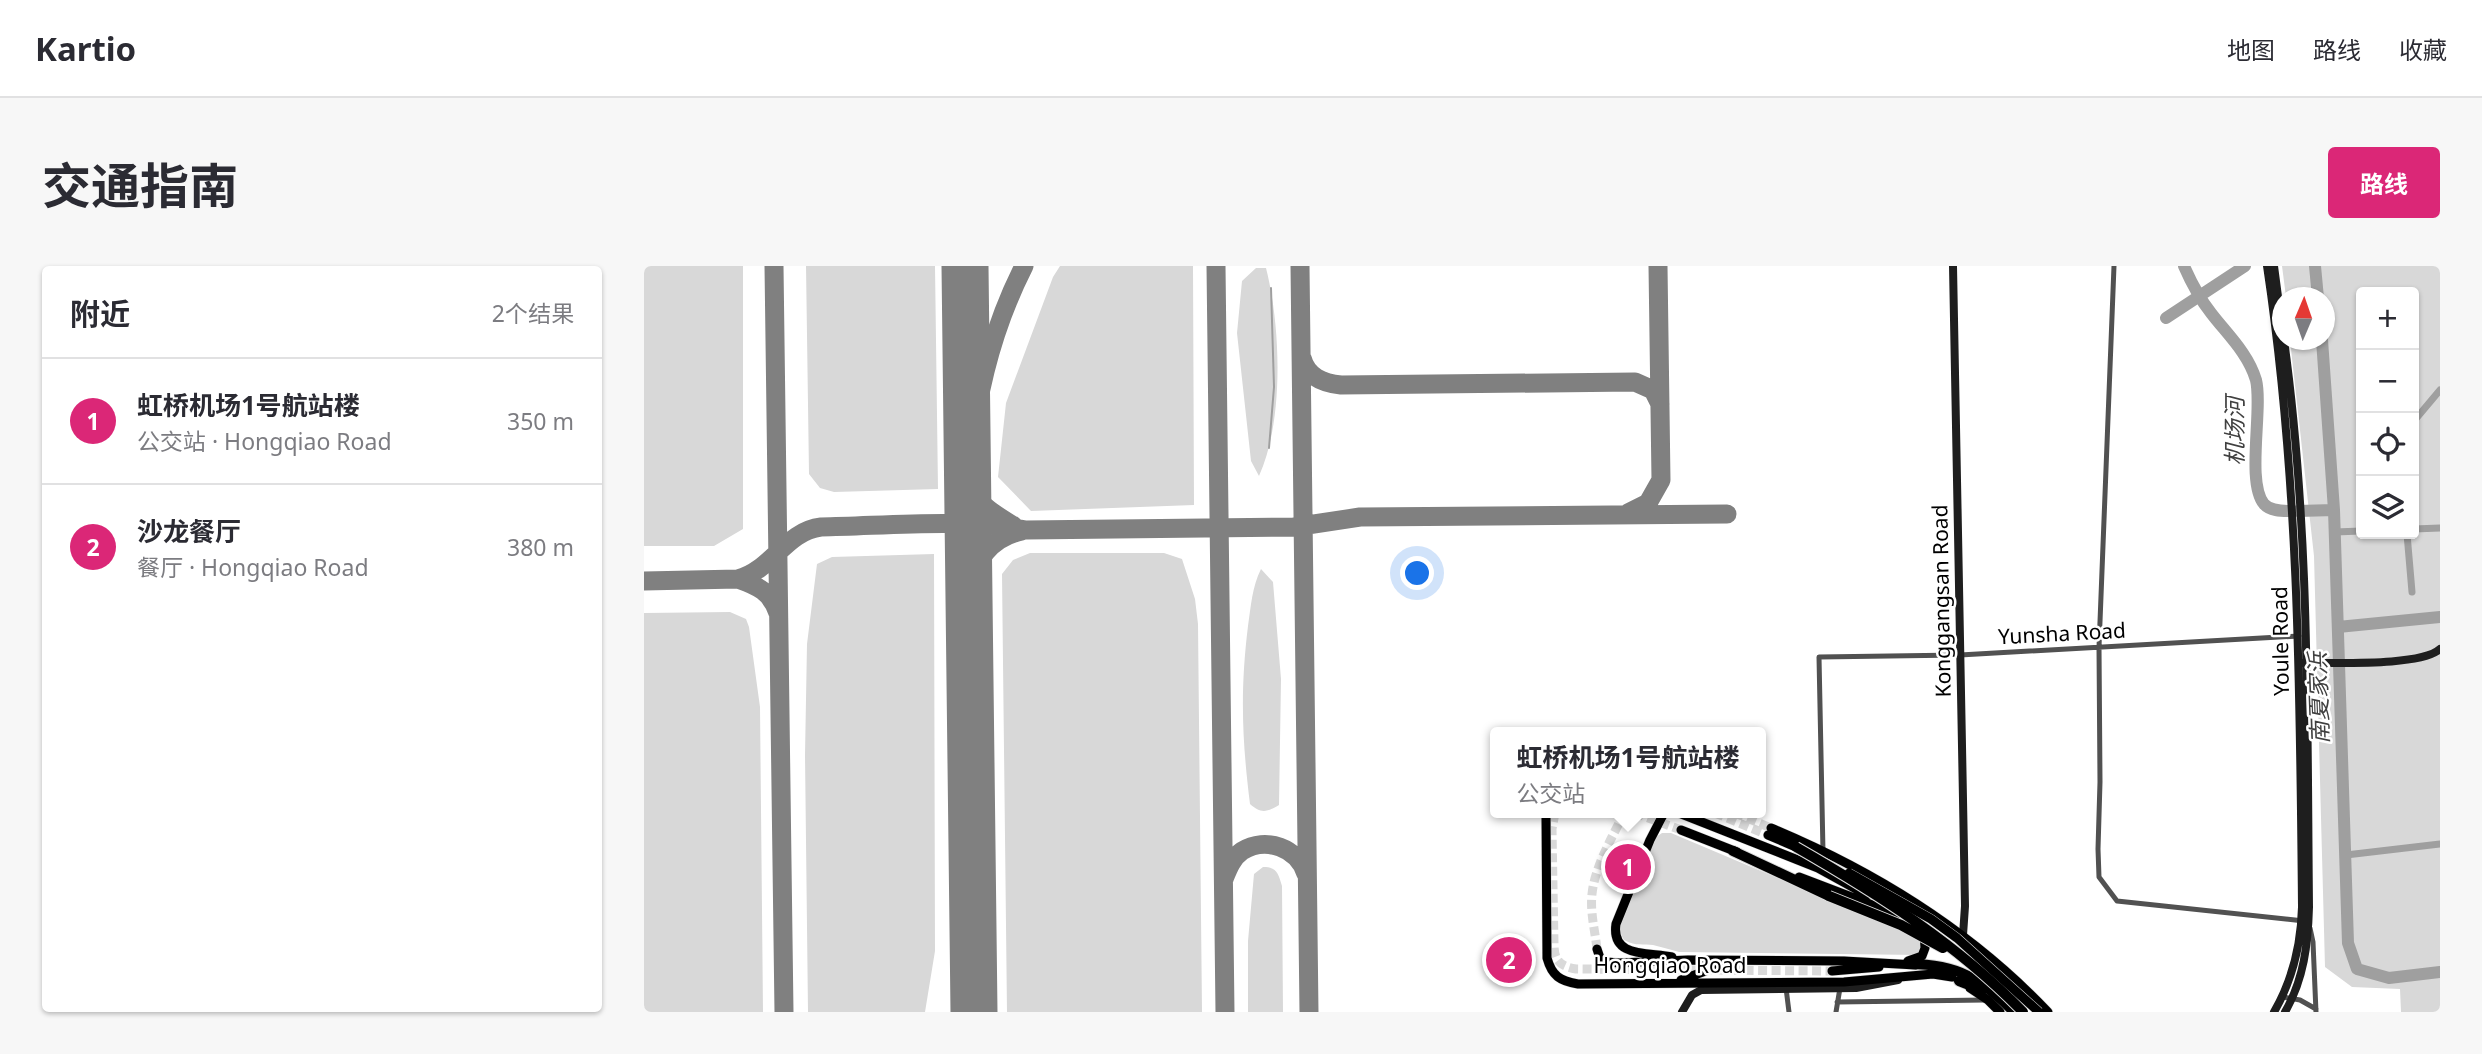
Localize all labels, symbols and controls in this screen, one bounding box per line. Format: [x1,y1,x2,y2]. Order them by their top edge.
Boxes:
text: Kartio [35,26,136,71]
text: 地图 [2227,33,2275,66]
text: 路线 [2313,33,2361,66]
text: 收藏 [2399,33,2447,66]
button: 路线 [2328,147,2440,218]
text: 交通指南 [42,152,238,218]
north arrow [2272,287,2335,350]
map controls [2356,287,2419,539]
button: + [2356,287,2419,350]
text: 附近 [70,293,130,334]
text: 2个结果 [492,297,574,329]
button: − [2356,350,2419,413]
text: 虹桥机场1号航站楼 [137,387,360,423]
water label: 机场河 [2218,393,2250,466]
text: 1 [86,405,100,437]
text: 350 m [507,405,574,437]
button: locate [2356,413,2419,476]
text: 公交站 · Hongqiao Road [137,425,392,457]
button: layers [2356,476,2419,539]
street label: Konggangsan Road [1925,504,1957,698]
text: 沙龙餐厅 [137,513,241,549]
text: 2 [86,531,100,563]
text: 380 m [507,531,574,563]
text: 餐厅 · Hongqiao Road [137,551,369,583]
your location [1400,556,1434,590]
street label: Youle Road [2265,586,2295,696]
street label: Yunsha Road [1997,616,2127,650]
water label: 南夏家浜 [2300,650,2336,745]
popup [1490,727,1766,818]
text: 虹桥机场1号航站楼 [1517,739,1739,775]
text: 公交站 [1517,777,1586,809]
pin: 1 [1605,841,1651,893]
pin: 2 [1486,934,1532,986]
street label: Hongqiao Road [1594,951,1746,979]

